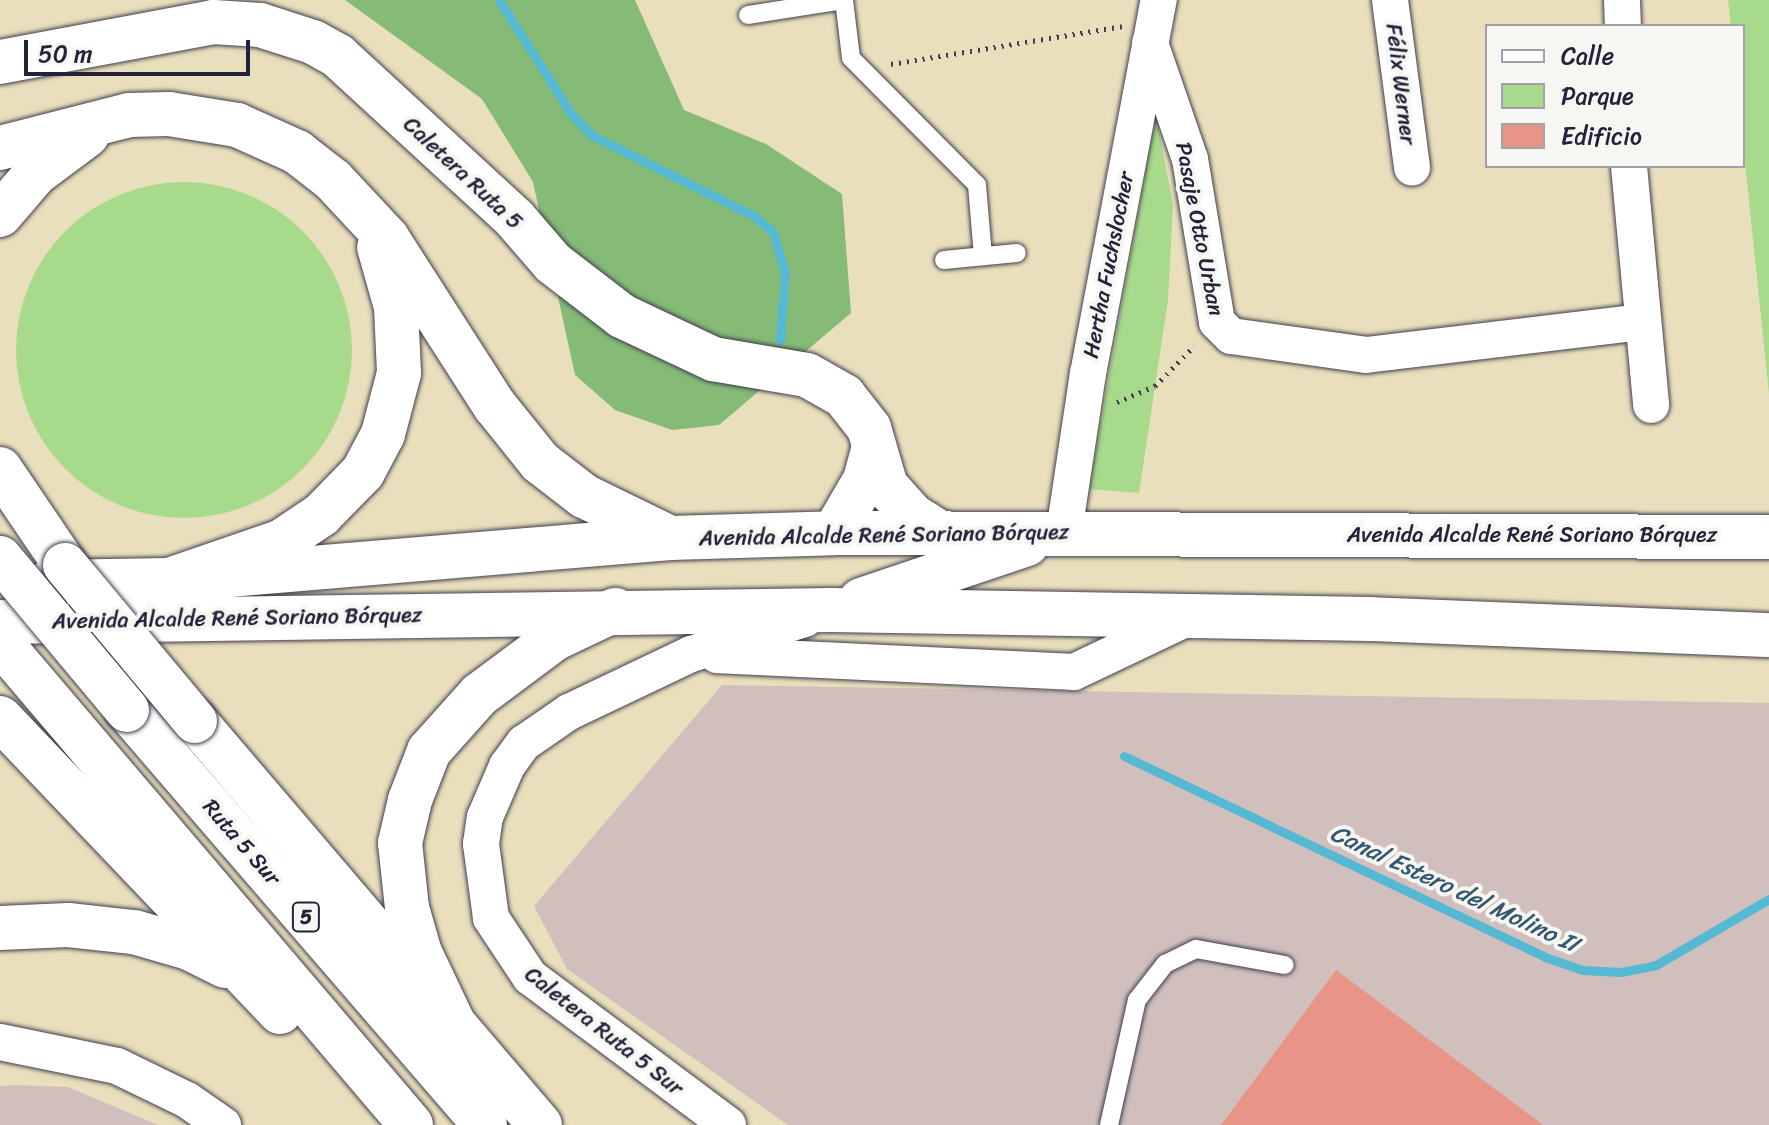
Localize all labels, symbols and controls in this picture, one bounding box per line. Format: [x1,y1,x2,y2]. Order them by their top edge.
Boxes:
street label: Félix Werner [1380,22,1422,146]
scale bar [28,24,254,74]
legend [1485,24,1745,168]
text: 50 m [38,33,93,75]
text: Calle [1561,35,1614,77]
text: Parque [1561,75,1634,117]
street label: Caletera Ruta 5 [398,111,528,235]
text: Edificio [1561,115,1642,157]
street label: Pasaje Otto Urban [1170,140,1230,318]
street label: Hertha Fuchslocher [1077,170,1139,360]
street label: Avenida Alcalde René Soriano Bórquez [698,519,1070,551]
street label: Avenida Alcalde René Soriano Bórquez [1346,522,1718,548]
street label: Avenida Alcalde René Soriano Bórquez [51,602,423,634]
street label: Ruta 5 Sur [197,794,287,890]
water label: Canal Estero del Molino II [1325,819,1583,959]
road number: 5 [290,901,322,933]
street label: Caletera Ruta 5 Sur [520,961,688,1101]

